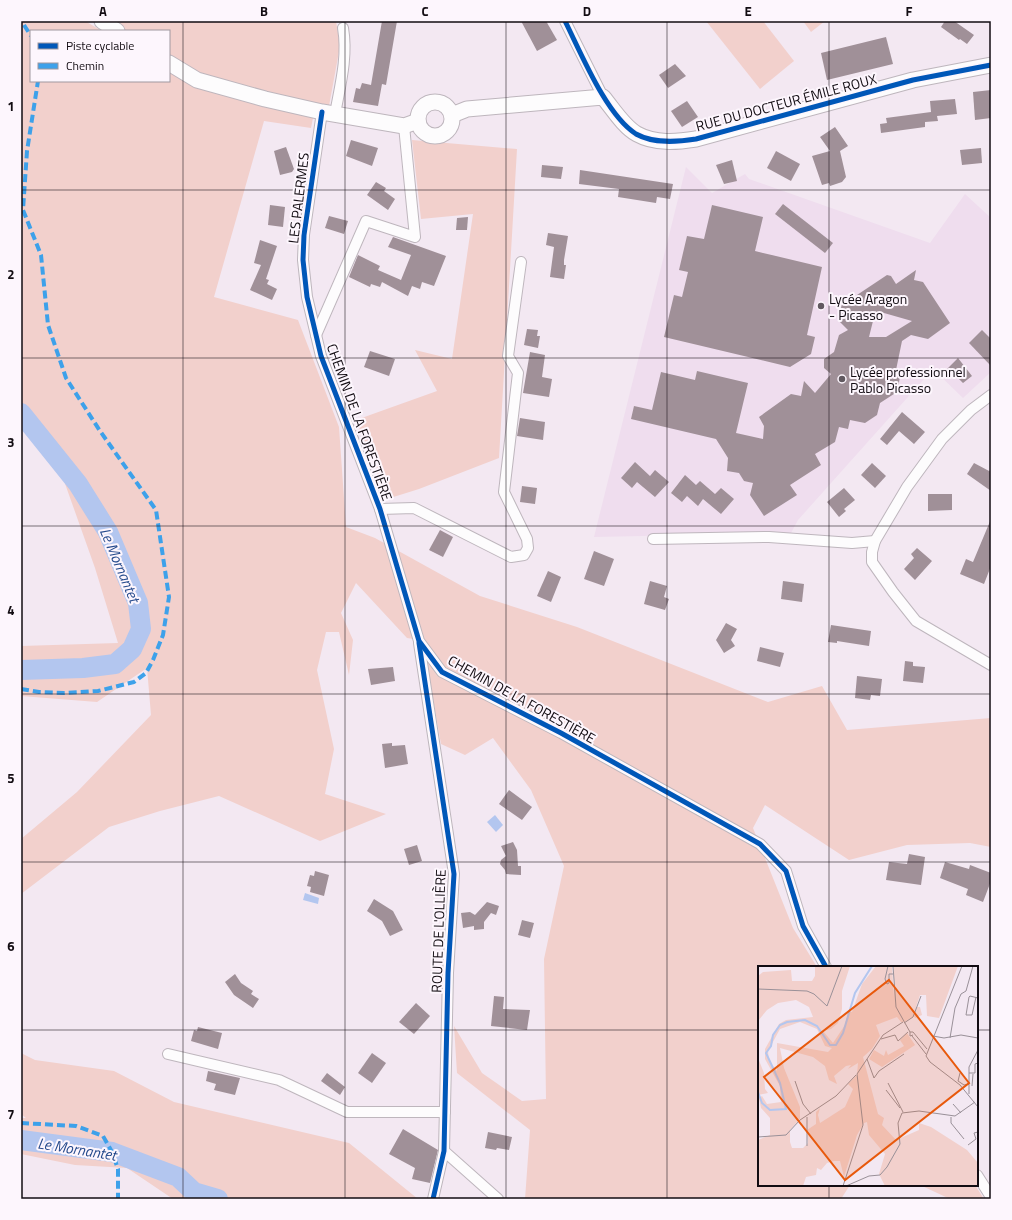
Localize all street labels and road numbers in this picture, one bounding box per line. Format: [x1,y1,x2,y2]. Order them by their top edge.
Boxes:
street label: RUE DU DOCTEUR ÉMILE ROUX [693,68,879,136]
street label: LES PALERMES [282,151,314,245]
street label: CHEMIN DE LA FORESTIÈRE [322,340,398,504]
street label: CHEMIN DE LA FORESTIÈRE [444,650,600,749]
street label: ROUTE DE L'OLLIÈRE [425,869,451,993]

